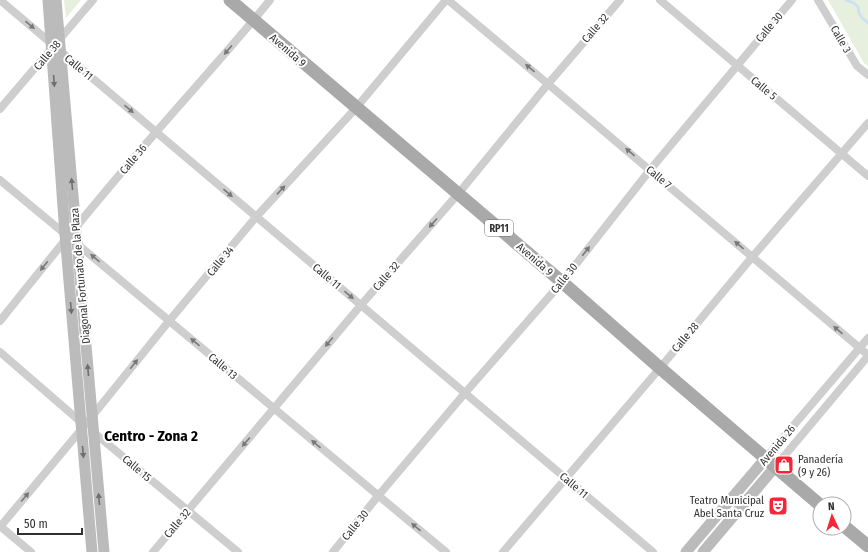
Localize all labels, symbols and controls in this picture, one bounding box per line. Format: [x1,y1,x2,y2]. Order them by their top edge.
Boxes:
street label: Calle 30 [753,9,786,45]
street label: Calle 32 [579,11,612,46]
one-way arrow [24,21,35,30]
street label: Calle 3 [828,23,854,55]
street label: Avenida 9 [267,31,308,70]
street label: Calle 38 [31,37,64,73]
one-way arrow [224,45,233,55]
street label: Calle 11 [62,52,95,83]
one-way arrow [525,64,536,73]
street label: Calle 5 [748,74,779,103]
one-way arrow [50,75,57,87]
one-way arrow [124,105,134,114]
street label: Calle 36 [117,141,150,177]
one-way arrow [624,148,635,157]
street label: Calle 7 [643,163,674,192]
one-way arrow [68,178,75,190]
one-way arrow [277,185,286,195]
one-way arrow [223,189,234,198]
street label: Diagonal Fortunato de la Plaza [68,207,93,344]
one-way arrow [428,218,437,228]
road number: RP11 [485,220,513,236]
street label: Avenida 9 [514,240,555,279]
one-way arrow [734,241,745,250]
street label: Calle 34 [204,243,237,279]
one-way arrow [582,246,590,257]
one-way arrow [90,254,101,263]
street label: Calle 32 [370,259,403,294]
one-way arrow [40,260,48,271]
street label: Calle 30 [548,260,581,296]
street label: Calle 11 [310,261,343,292]
one-way arrow [344,291,354,300]
one-way arrow [68,302,75,314]
street label: Calle 28 [669,319,702,355]
one-way arrow [833,325,844,334]
one-way arrow [325,337,334,348]
one-way arrow [189,338,200,347]
street label: Calle 13 [206,351,240,382]
one-way arrow [130,358,138,369]
one-way arrow [84,364,91,376]
street label: Avenida 26 [757,422,798,468]
district label: Centro - Zona 2 [104,427,198,445]
one-way arrow [241,436,250,447]
one-way arrow [310,439,321,448]
one-way arrow [80,446,87,458]
street label: Calle 15 [120,453,154,484]
place label: Panadería (9 y 26) [798,453,843,479]
shop icon: Panadería (9 y 26) [773,454,795,476]
street label: Calle 11 [557,470,590,501]
one-way arrow [20,491,29,502]
one-way arrow [96,493,103,505]
place label: Teatro Municipal Abel Santa Cruz [690,494,765,520]
theatre icon: Teatro Municipal Abel Santa Cruz [767,495,789,517]
north arrow [812,496,852,536]
text: N [828,500,835,513]
street label: Calle 32 [161,506,193,541]
street label: Calle 30 [339,507,372,543]
scale bar [18,510,82,536]
text: 50 m [24,517,48,531]
one-way arrow [410,523,421,531]

